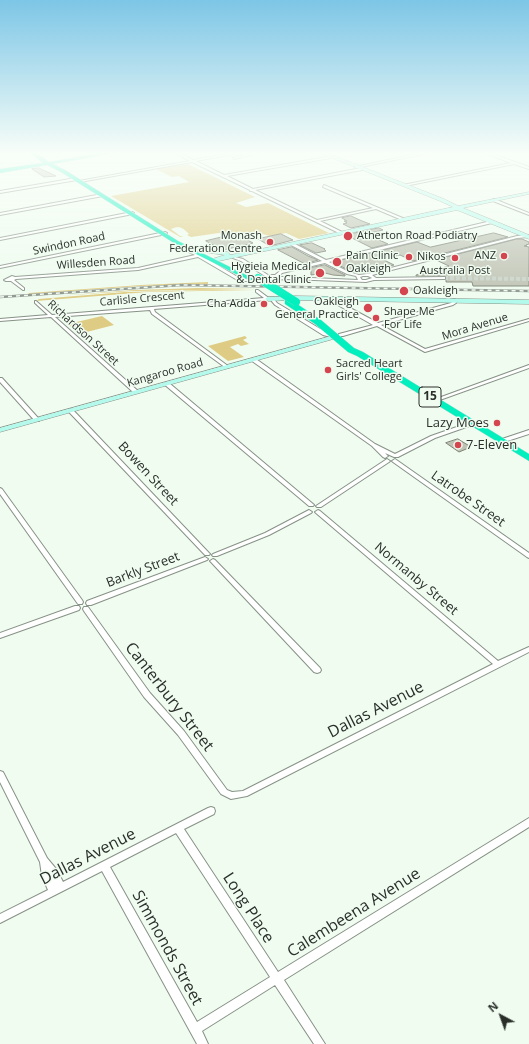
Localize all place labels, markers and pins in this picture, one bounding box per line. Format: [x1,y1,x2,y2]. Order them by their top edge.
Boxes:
place label: Monash Federation Centre [169,229,262,255]
place label: Atherton Road Podiatry [357,229,477,243]
marker: Atherton Road Podiatry [342,230,354,242]
marker: Monash Federation Centre [265,237,275,247]
place label: Pain Clinic Oakleigh [346,249,398,275]
place label: ANZ [474,249,496,263]
place label: Nikos [417,250,446,264]
marker: ANZ [499,251,509,261]
marker: Nikos [404,252,414,262]
marker: Australia Post [450,253,460,263]
marker: Pain Clinic Oakleigh [331,256,343,268]
place label: Hygieia Medical & Dental Clinic [231,260,311,286]
place label: Australia Post [420,264,490,278]
marker: Hygieia Medical & Dental Clinic [314,267,326,279]
place label: Oakleigh [413,284,458,298]
marker: Oakleigh [398,285,410,297]
place label: Oakleigh General Practice [275,295,359,321]
place label: Cha Adda [207,297,256,311]
marker: Cha Adda [259,299,269,309]
marker: Oakleigh General Practice [362,302,374,314]
place label: Shape Me For Life [384,305,435,331]
marker: Shape Me For Life [371,313,381,323]
place label: Sacred Heart Girls' College [336,357,402,383]
marker: Sacred Heart Girls' College [323,365,333,375]
place label: Lazy Moes [426,415,489,431]
marker: Lazy Moes [492,418,502,428]
place label: 7-Eleven [466,437,517,453]
marker: 7-Eleven [453,440,463,450]

